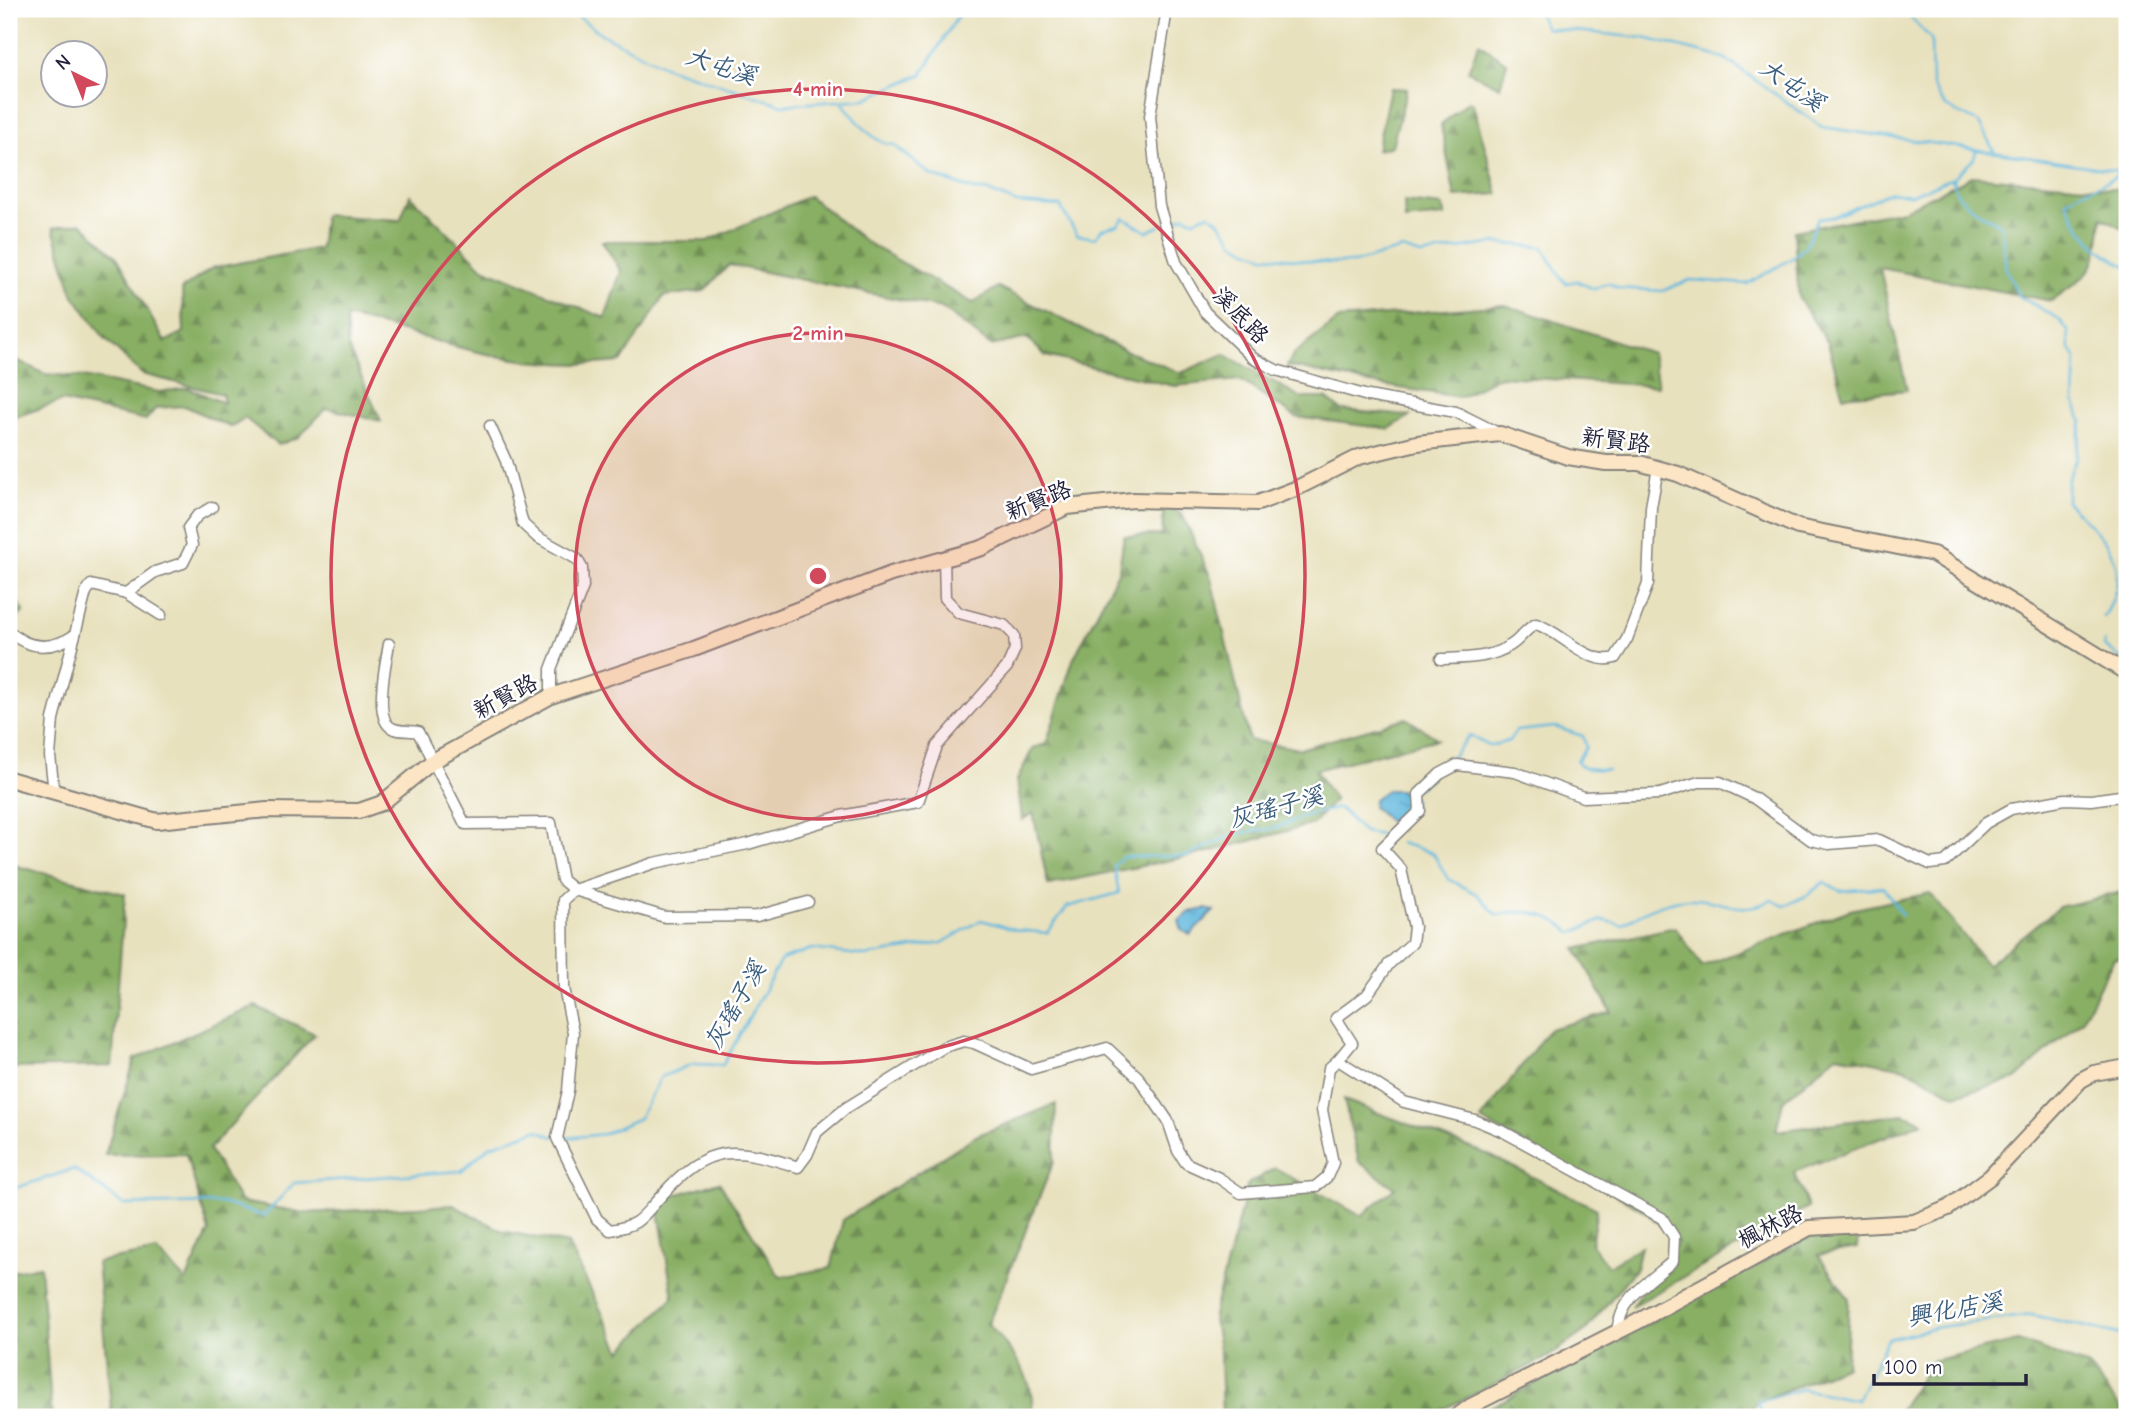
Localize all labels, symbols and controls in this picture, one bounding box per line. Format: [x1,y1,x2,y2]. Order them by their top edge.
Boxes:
north arrow [38,38,108,108]
water label: 大屯溪 [682,42,761,91]
text: N [51,50,75,75]
water label: 大屯溪 [1754,53,1831,118]
text: 4 min [793,77,843,101]
street label: 溪底路 [1207,281,1274,350]
text: 2 min [792,321,844,345]
street label: 新賢路 [1580,423,1652,458]
street label: 新賢路 [1001,475,1075,526]
centre of rings [806,564,830,588]
street label: 新賢路 [468,668,542,725]
water label: 灰瑤子溪 [1226,781,1328,833]
water label: 灰瑤子溪 [699,955,772,1054]
street label: 楓林路 [1733,1199,1807,1254]
water label: 興化店溪 [1905,1287,2007,1331]
scale bar [1874,1342,2026,1386]
text: 100 m [1884,1355,1942,1379]

